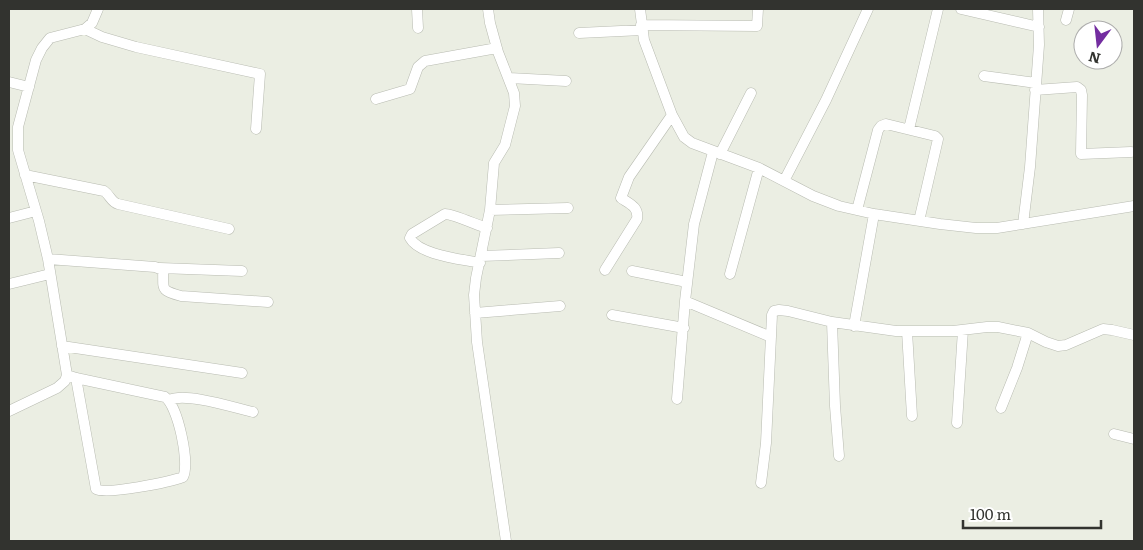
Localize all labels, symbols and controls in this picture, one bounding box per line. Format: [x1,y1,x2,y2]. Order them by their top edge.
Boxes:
north arrow [1073,20,1123,70]
text: N [1086,47,1103,70]
scale bar [963,498,1100,530]
text: 100 m [970,502,1011,525]

